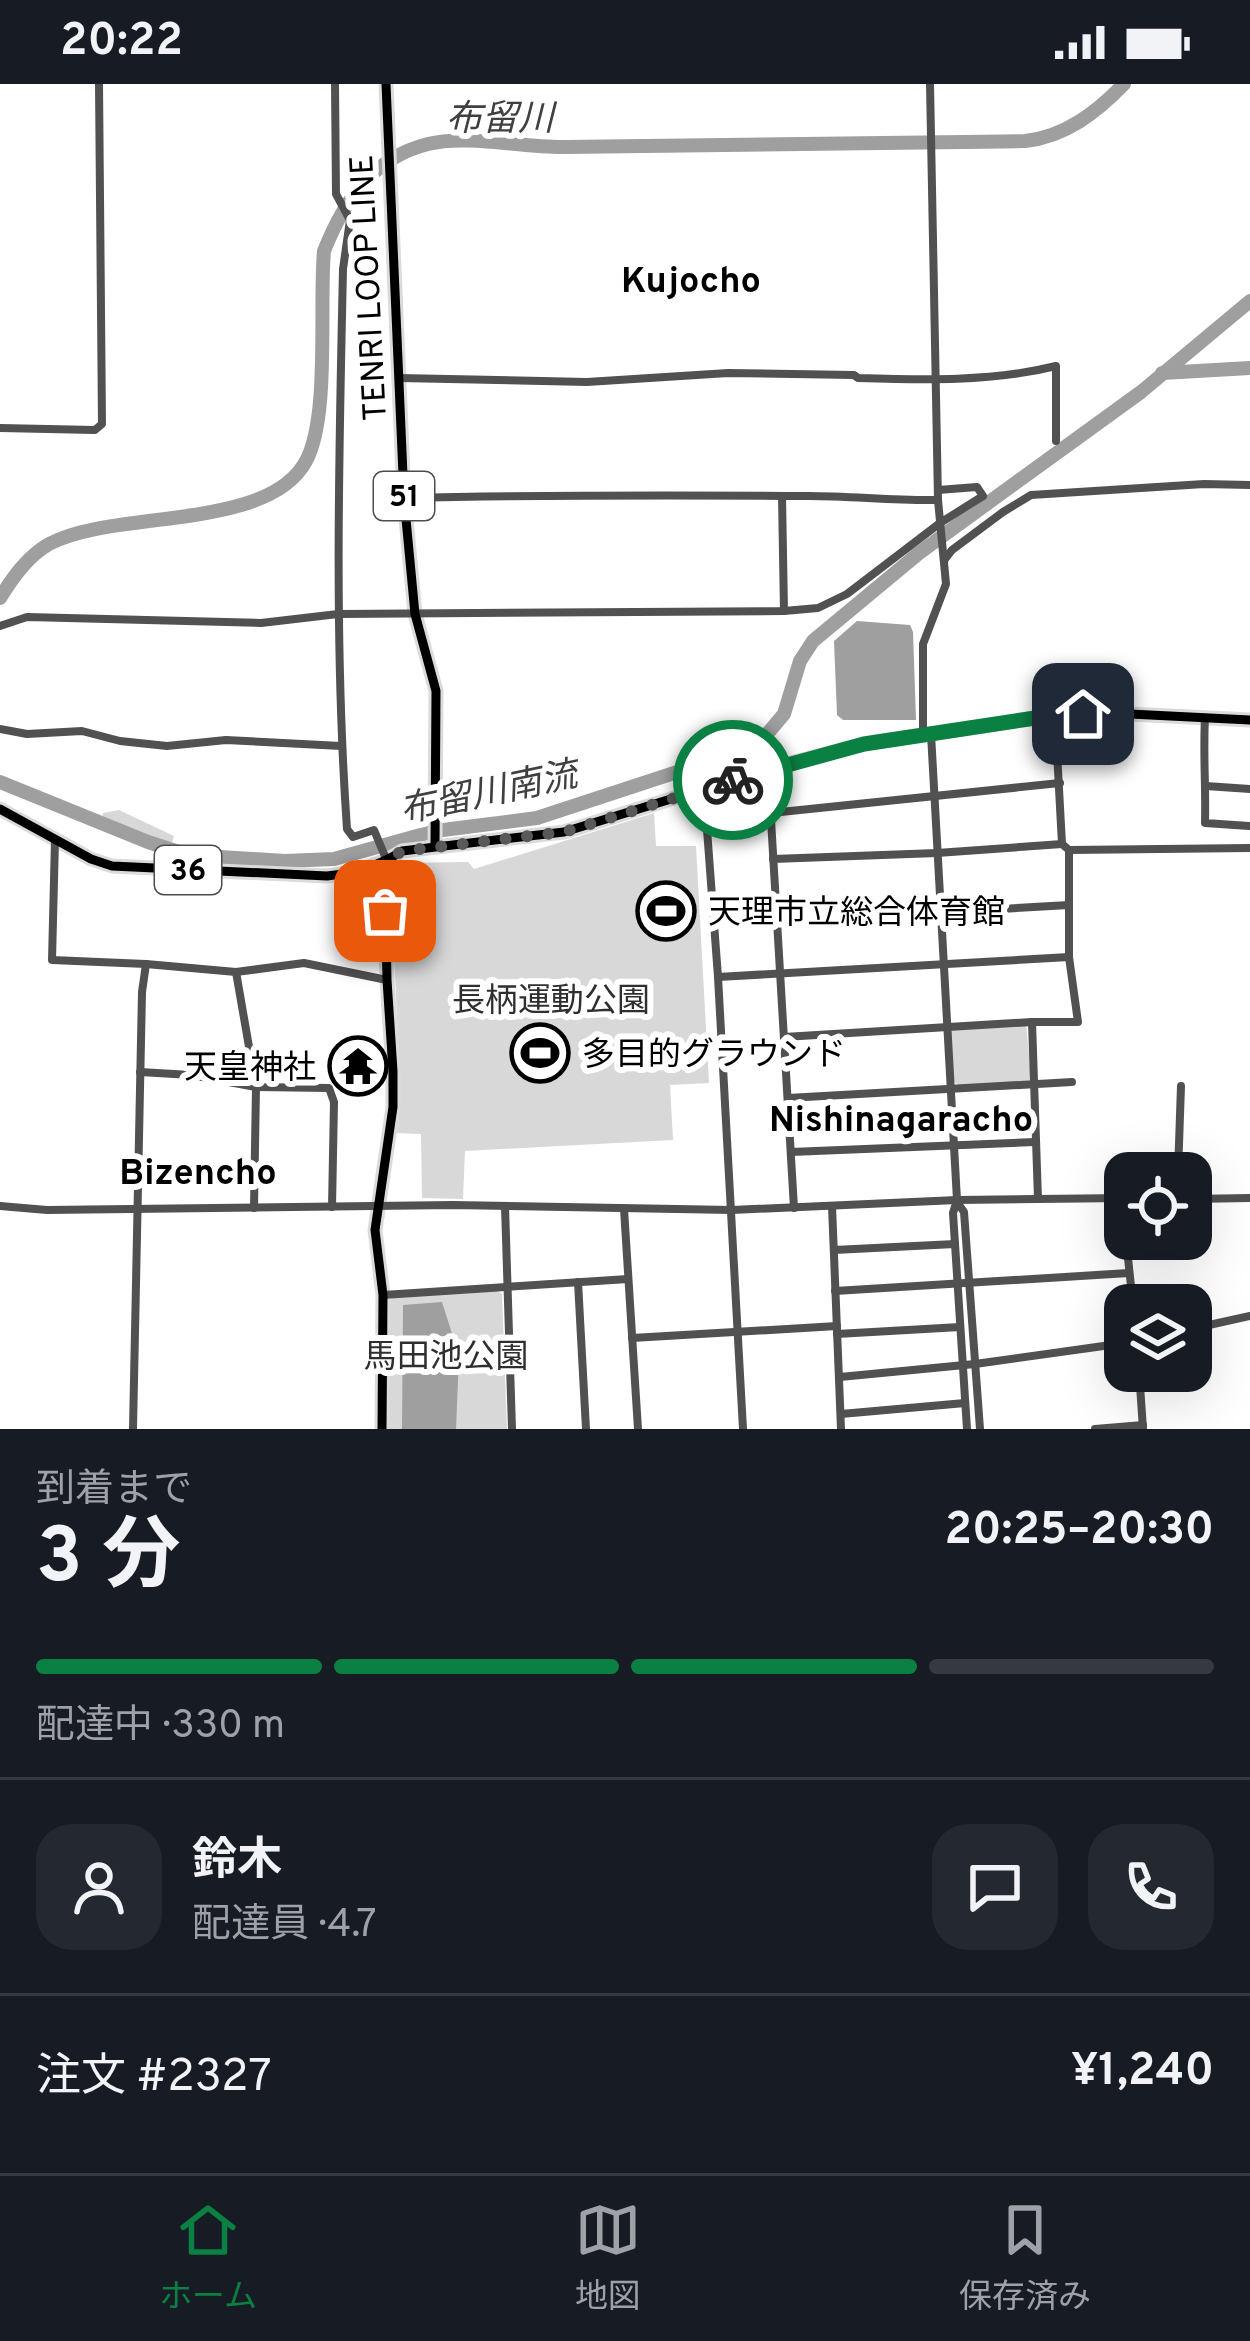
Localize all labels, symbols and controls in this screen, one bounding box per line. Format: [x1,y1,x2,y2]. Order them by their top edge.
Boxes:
text: 20:22 [60,14,183,71]
water label: 布留川 [446,98,558,144]
street label: TENRI LOOP LINE [343,154,399,422]
district label: Kujocho [621,260,761,306]
road number: 51 [374,472,434,520]
pin [1032,663,1134,765]
icon: home [1050,681,1116,747]
courier [673,720,793,840]
icon: bike [700,747,766,813]
water label: 布留川南流 [396,753,587,836]
road number: 36 [155,846,221,894]
pin [334,860,436,962]
icon: bag [352,878,418,944]
sports icon: 天理市立総合体育館 [635,880,697,942]
place label: 天理市立総合体育館 [708,894,1005,936]
park label: 長柄運動公園 [452,982,650,1024]
sports icon: 多目的グラウンド [509,1022,571,1084]
temple icon: 天皇神社 [327,1035,389,1097]
place label: 多目的グラウンド [582,1036,846,1078]
place label: 天皇神社 [184,1049,316,1091]
district label: Nishinagaracho [769,1099,1033,1145]
district label: Bizencho [119,1152,277,1198]
map controls [1104,1152,1212,1392]
button: locate [1104,1152,1212,1260]
button: layers [1104,1284,1212,1392]
park label: 馬田池公園 [364,1338,529,1380]
text: 到着まで [36,1467,192,1516]
text: 20:25–20:30 [944,1503,1214,1560]
text: 3 分 [36,1511,180,1610]
text: 配達中 · 330 m [36,1703,285,1752]
button: person [36,1824,162,1950]
button: chat [932,1824,1058,1950]
button: phone [1088,1824,1214,1950]
text: 鈴木 [192,1834,282,1891]
text: 配達員 · 4.7 [192,1902,377,1951]
text: ¥1,240 [1071,2044,1214,2101]
text: 注文 #2327 [36,2050,272,2107]
tab: ホーム [159,2197,257,2320]
tab: 地図 [575,2197,641,2320]
tab: 保存済み [959,2197,1091,2320]

